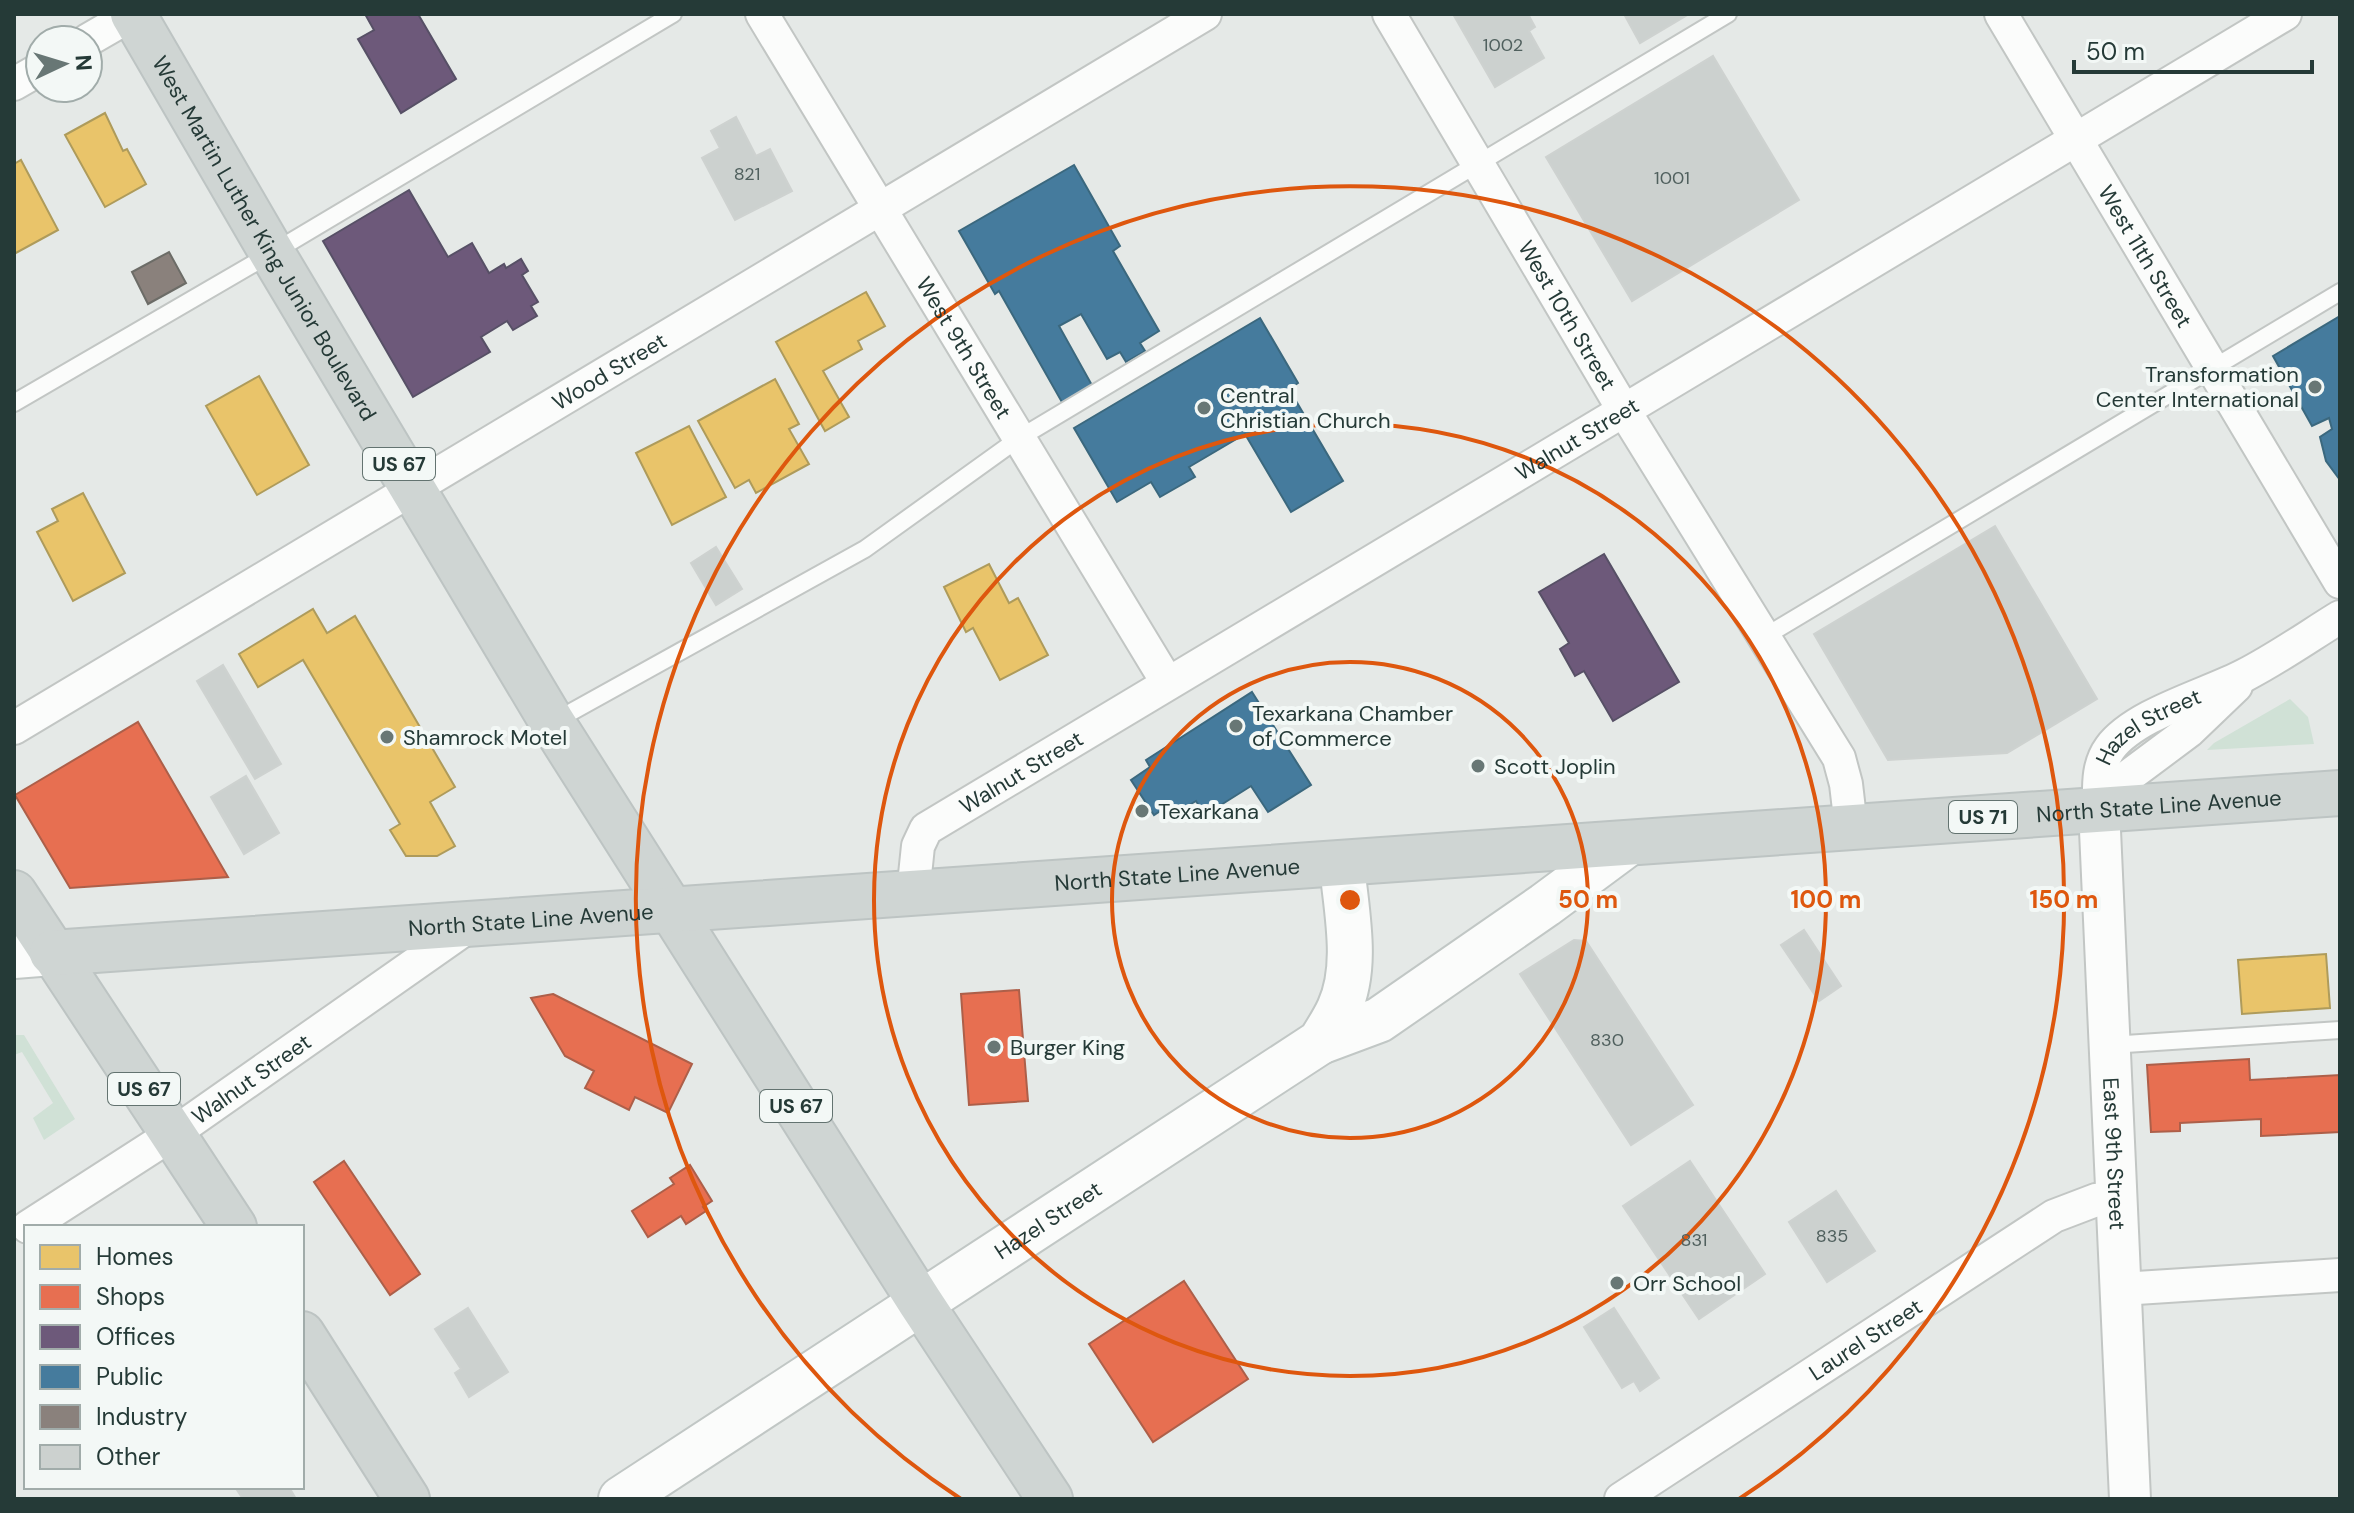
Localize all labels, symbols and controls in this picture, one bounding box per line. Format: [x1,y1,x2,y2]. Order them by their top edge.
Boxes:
north arrow [24,24,104,104]
scale bar [2074,24,2312,74]
house number: 1002 [1483,33,1523,57]
text: 50 m [2086,36,2145,67]
street label: West Martin Luther King Junior Boulevard [145,51,383,426]
text: N [68,54,98,72]
house number: 821 [734,162,760,186]
house number: 1001 [1654,166,1690,190]
street label: West 11th Street [2091,180,2199,333]
street label: West 10th Street [1511,235,1623,396]
street label: West 9th Street [910,271,1018,424]
street label: Wood Street [547,326,672,417]
place label: Transformation Center International [2096,360,2299,414]
marker: Transformation Center International [2306,378,2324,396]
place label: Central Christian Church [1220,381,1391,435]
street label: Walnut Street [1510,391,1644,487]
marker: Central Christian Church [1195,399,1213,417]
road number: US 67 [363,448,435,480]
street label: Hazel Street [2089,682,2205,770]
place label: Texarkana Chamber of Commerce [1252,699,1453,753]
marker: Texarkana Chamber of Commerce [1227,717,1245,735]
place label: Shamrock Motel [403,723,567,752]
street label: Walnut Street [954,724,1089,821]
marker: Shamrock Motel [378,728,396,746]
place label: Scott Joplin [1494,752,1616,781]
marker: Scott Joplin [1469,757,1487,775]
street label: North State Line Avenue [2035,783,2283,829]
place label: Texarkana [1158,797,1259,826]
road number: US 71 [1949,801,2017,833]
marker: Texarkana [1133,802,1151,820]
street label: North State Line Avenue [1054,852,1301,898]
text: 50 m [1558,884,1618,915]
text: 100 m [1791,884,1861,915]
text: 150 m [2030,884,2098,915]
centre of rings [1336,886,1364,914]
street label: North State Line Avenue [407,897,655,943]
street label: Walnut Street [186,1027,317,1131]
house number: 830 [1590,1028,1624,1052]
place label: Burger King [1010,1033,1125,1062]
marker: Burger King [985,1038,1003,1056]
road number: US 67 [108,1073,180,1105]
street label: East 9th Street [2096,1077,2132,1231]
road number: US 67 [760,1090,832,1122]
street label: Hazel Street [989,1175,1107,1266]
house number: 835 [1816,1224,1848,1248]
legend [24,1225,304,1489]
house number: 831 [1681,1228,1707,1252]
text: Homes [96,1241,174,1272]
place label: Orr School [1633,1269,1741,1298]
marker: Orr School [1608,1274,1626,1292]
text: Shops [96,1281,165,1312]
street label: Laurel Street [1804,1292,1928,1387]
text: Offices [96,1321,176,1352]
text: Public [96,1361,164,1392]
text: Industry [96,1401,187,1432]
text: Other [96,1441,160,1472]

